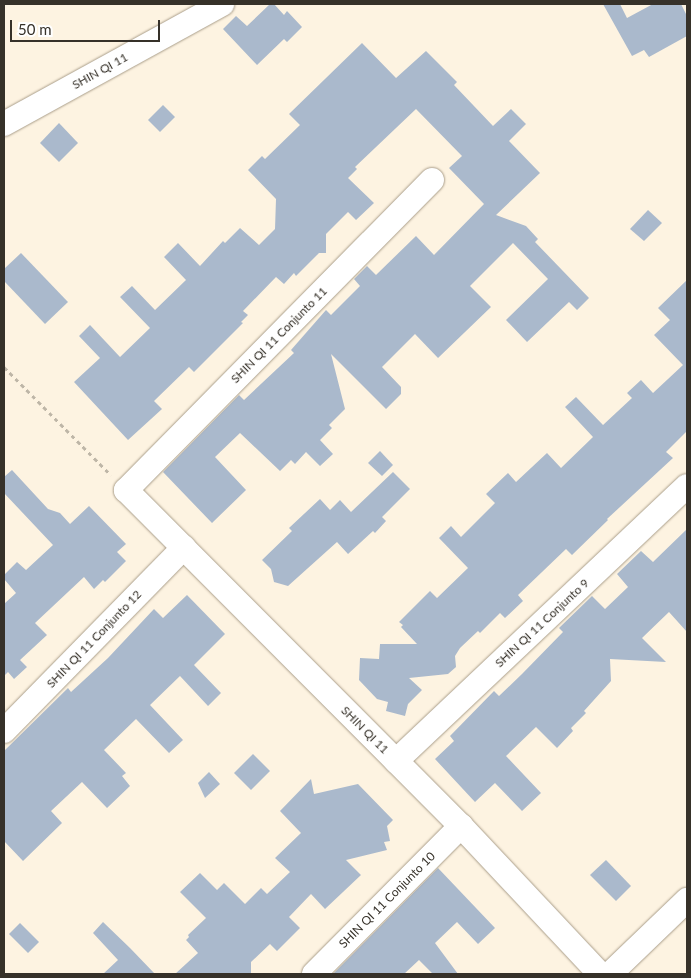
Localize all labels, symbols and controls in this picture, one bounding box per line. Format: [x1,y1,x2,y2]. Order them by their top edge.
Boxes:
scale bar [12,10,162,42]
text: 50 m [18,20,52,38]
street label: SHIN QI 11 [70,50,130,92]
street label: SHIN QI 11 Conjunto 11 [228,284,330,386]
street label: SHIN QI 11 Conjunto 9 [492,576,592,670]
street label: SHIN QI 11 Conjunto 12 [44,587,144,691]
street label: SHIN QI 11 [338,703,392,757]
street label: SHIN QI 11 Conjunto 10 [336,849,438,951]

